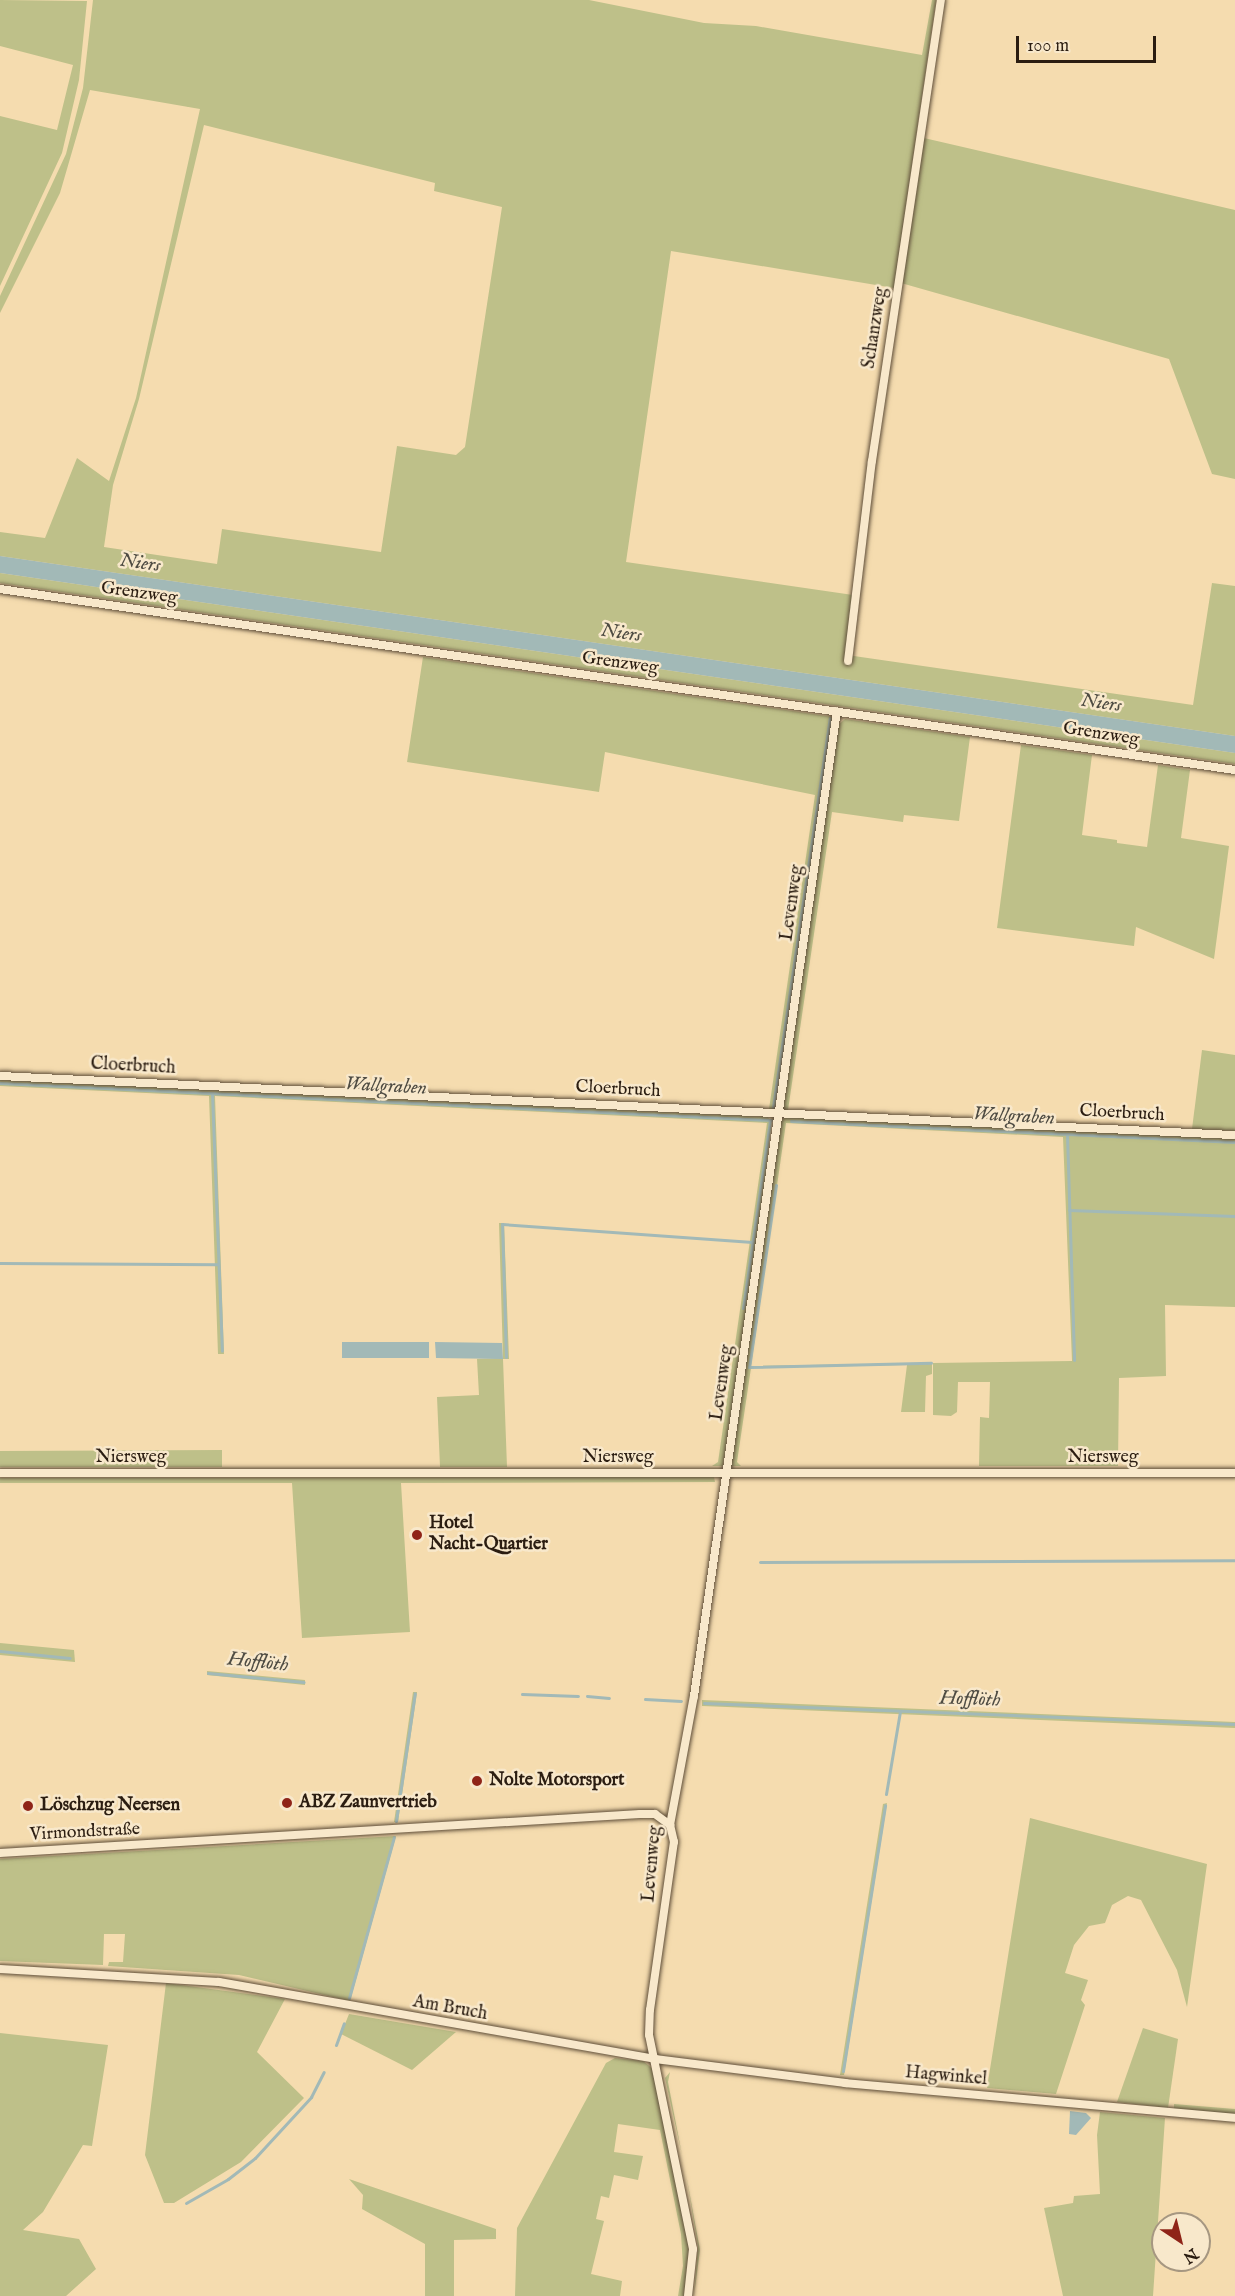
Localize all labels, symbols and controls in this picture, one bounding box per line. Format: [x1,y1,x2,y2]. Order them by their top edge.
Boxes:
scale bar [1019,24,1158,62]
text: 100 m [1027,35,1069,58]
street label: Schanzweg [859,286,893,370]
water label: Niers [118,548,162,578]
street label: Grenzweg [99,578,179,610]
water label: Niers [599,618,643,648]
street label: Grenzweg [580,648,660,680]
water label: Niers [1079,688,1123,718]
street label: Grenzweg [1061,718,1141,752]
street label: Levenweg [777,864,809,942]
street label: Cloerbruch [90,1054,176,1080]
water label: Wallgraben [344,1072,428,1100]
street label: Cloerbruch [575,1077,661,1103]
street label: Cloerbruch [1079,1101,1165,1127]
water label: Wallgraben [972,1102,1056,1130]
street label: Levenweg [707,1344,739,1422]
street label: Niersweg [95,1447,167,1469]
street label: Niersweg [582,1447,654,1469]
street label: Niersweg [1067,1447,1139,1469]
place label: Hotel Nacht-Quartier [429,1514,548,1556]
marker: Hotel Nacht-Quartier [410,1528,424,1542]
water label: Hofflöth [226,1647,290,1677]
water label: Hofflöth [939,1686,1001,1712]
place label: Nolte Motorsport [489,1770,624,1792]
marker: Nolte Motorsport [470,1774,484,1788]
place label: ABZ Zaunvertrieb [299,1792,437,1814]
place label: Löschzug Neersen [40,1795,180,1817]
marker: ABZ Zaunvertrieb [280,1796,294,1810]
marker: Löschzug Neersen [21,1799,35,1813]
street label: Virmondstraße [29,1819,141,1847]
street label: Levenweg [639,1825,667,1903]
street label: Am Bruch [411,1992,489,2026]
street label: Hagwinkel [904,2063,988,2091]
north arrow [1151,2212,1211,2272]
text: N [1179,2243,1202,2267]

